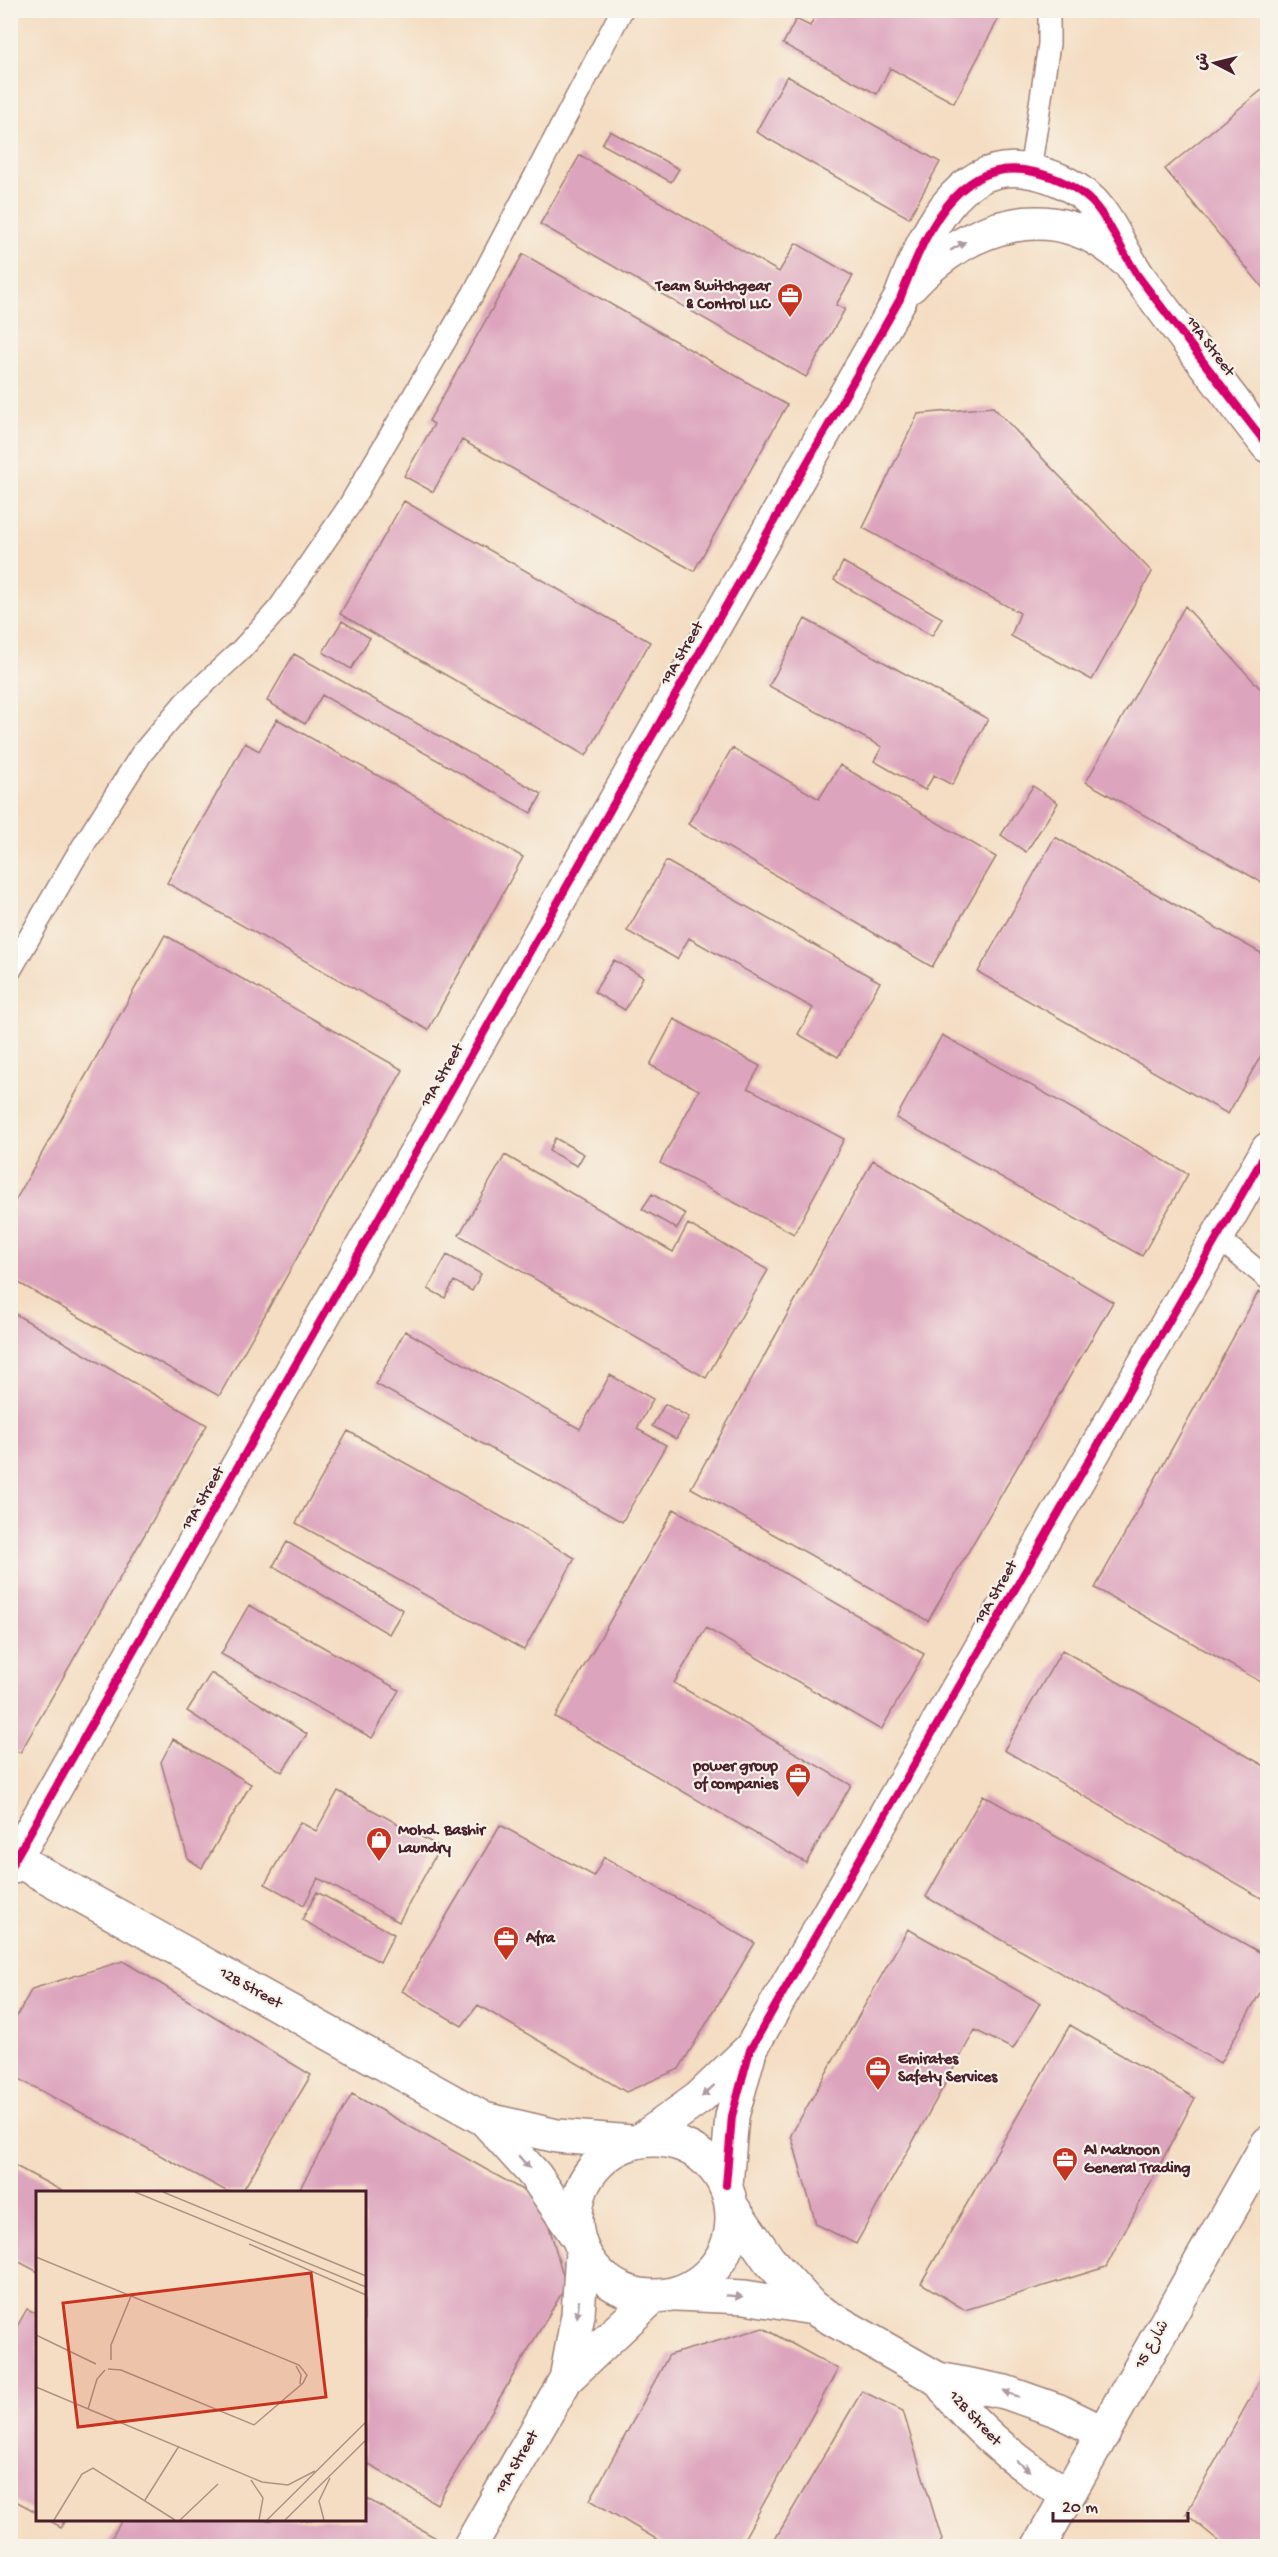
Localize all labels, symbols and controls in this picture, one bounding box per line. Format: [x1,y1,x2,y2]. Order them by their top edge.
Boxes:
north arrow [1185,33,1245,93]
text: ش [1193,52,1214,71]
one-way arrow [950,240,966,251]
place label: Team Switchgear & Control LLC [654,278,772,315]
office icon: Team Switchgear & Control LLC [775,281,805,319]
street label: 19A Street [1180,312,1239,382]
street label: 19A Street [657,618,710,690]
street label: 19A Street [417,1040,470,1112]
street label: 19A Street [178,1463,231,1535]
street label: 19A Street [971,1557,1024,1629]
place label: power group of companies [692,1758,779,1795]
office icon: power group of companies [783,1761,813,1799]
place label: Mohd. Bashir Laundry [398,1822,487,1859]
shop icon: Mohd. Bashir Laundry [364,1825,394,1863]
office icon: Afra [491,1924,521,1962]
place label: Afra [525,1929,556,1949]
street label: 12B Street [214,1963,286,2015]
place label: Emirates Safety Services [898,2051,998,2088]
office icon: Emirates Safety Services [863,2054,893,2092]
one-way arrow [701,2083,715,2097]
place label: Al Maknoon General Trading [1083,2142,1190,2179]
office icon: Al Maknoon General Trading [1050,2145,1080,2183]
one-way arrow [517,2154,530,2169]
inset map [36,2191,366,2521]
one-way arrow [725,2291,744,2301]
one-way arrow [573,2300,583,2319]
street label: شارع 15 [1131,2317,1175,2374]
street label: 12B Street [943,2387,1005,2452]
one-way arrow [1002,2389,1020,2399]
street label: 19A Street [492,2427,545,2499]
one-way arrow [1015,2459,1030,2471]
scale bar [1053,2485,1188,2523]
text: 20 m [1062,2498,1098,2519]

